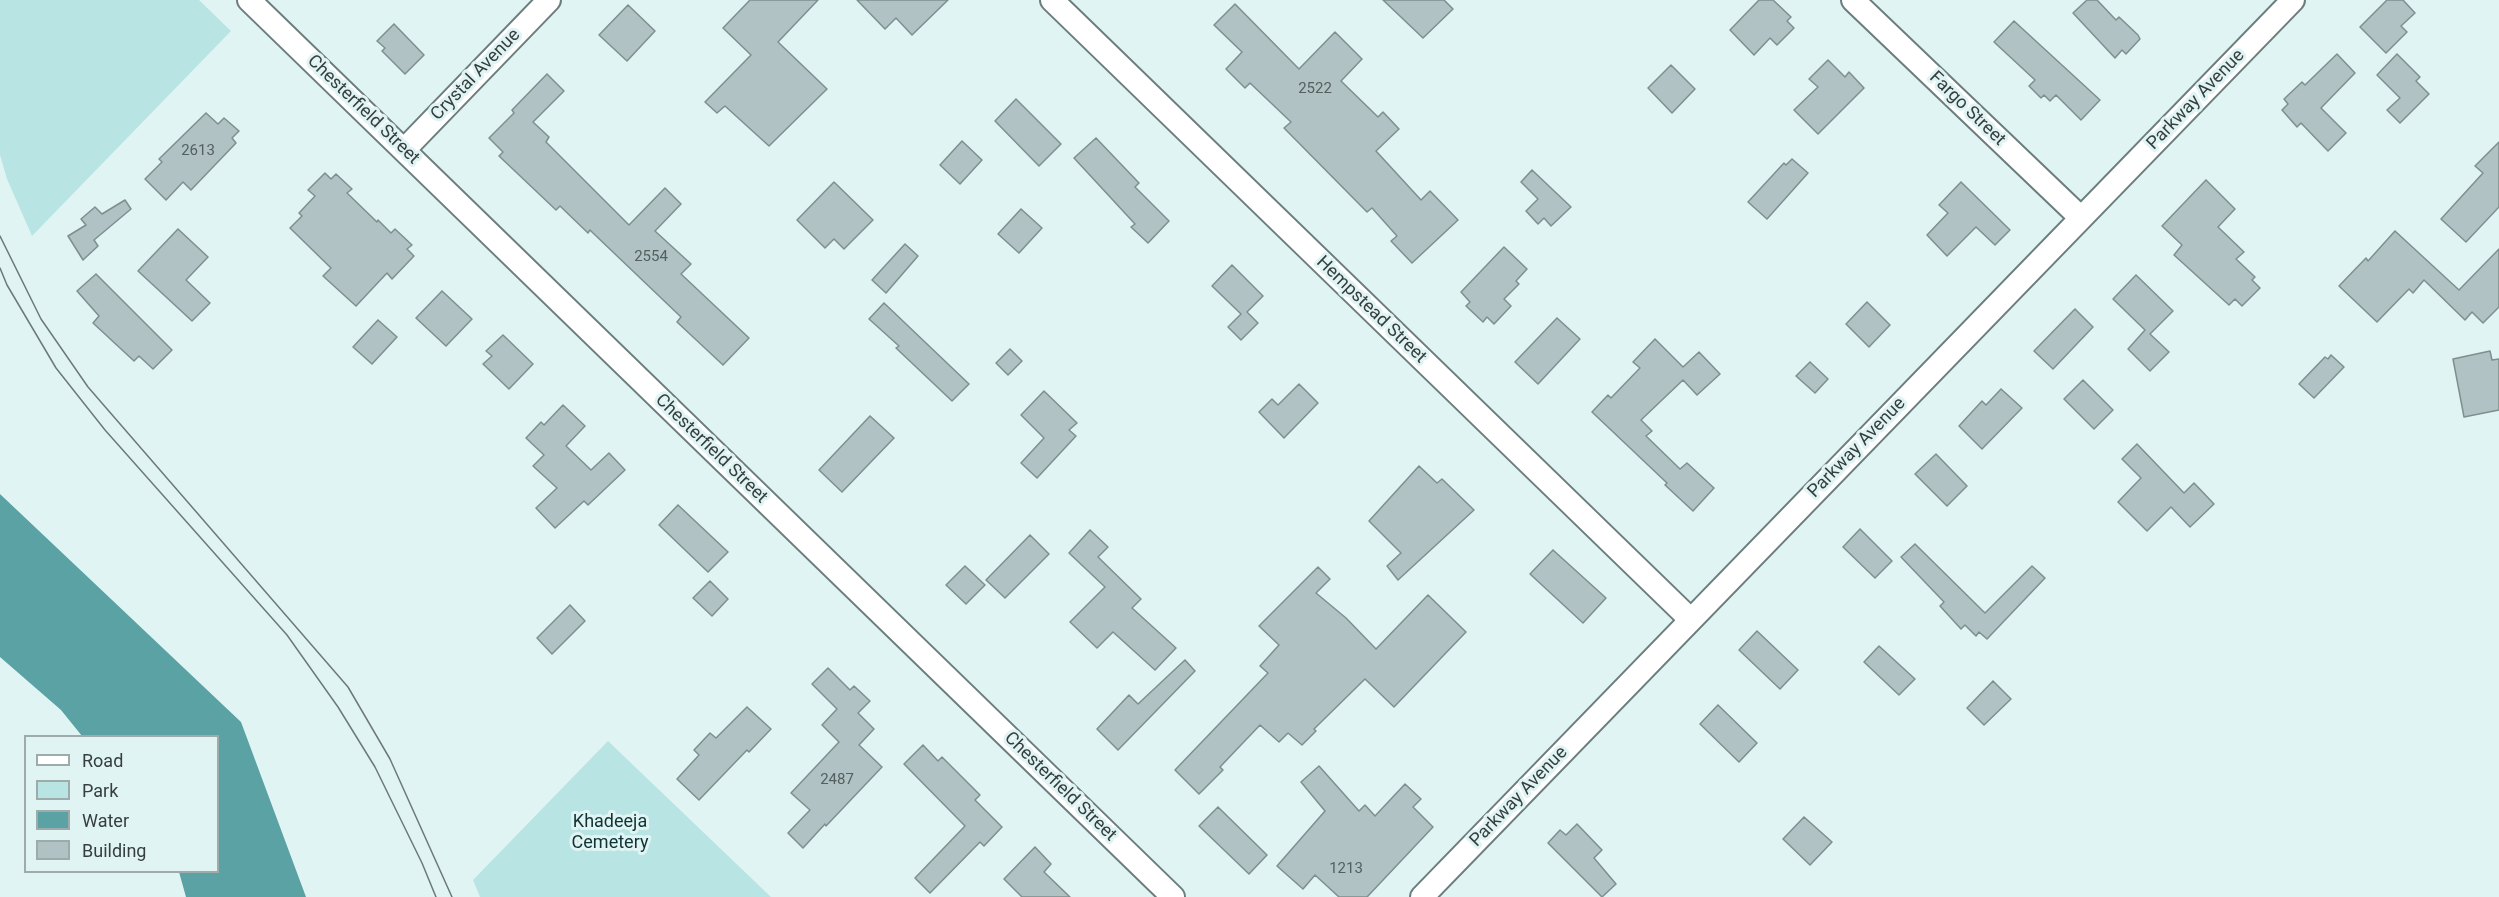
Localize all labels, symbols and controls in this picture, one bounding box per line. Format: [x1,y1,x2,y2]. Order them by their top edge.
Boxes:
street label: Crystal Avenue [427,25,525,125]
street label: Parkway Avenue [2143,45,2249,155]
street label: Chesterfield Street [302,51,424,169]
street label: Fargo Street [1924,67,2010,151]
house number: 2522 [1298,80,1332,98]
house number: 2613 [181,142,215,160]
house number: 2554 [634,248,668,266]
street label: Hempstead Street [1311,252,1431,368]
street label: Chesterfield Street [650,390,772,508]
street label: Parkway Avenue [1804,393,1910,503]
street label: Chesterfield Street [999,728,1121,846]
legend [24,735,219,873]
street label: Parkway Avenue [1466,742,1572,852]
text: Road [82,750,123,771]
house number: 2487 [820,771,854,789]
text: Park [82,780,118,801]
text: Water [82,810,129,831]
park label: Khadeeja Cemetery [572,811,648,854]
text: Building [82,840,146,861]
house number: 1213 [1329,860,1363,878]

